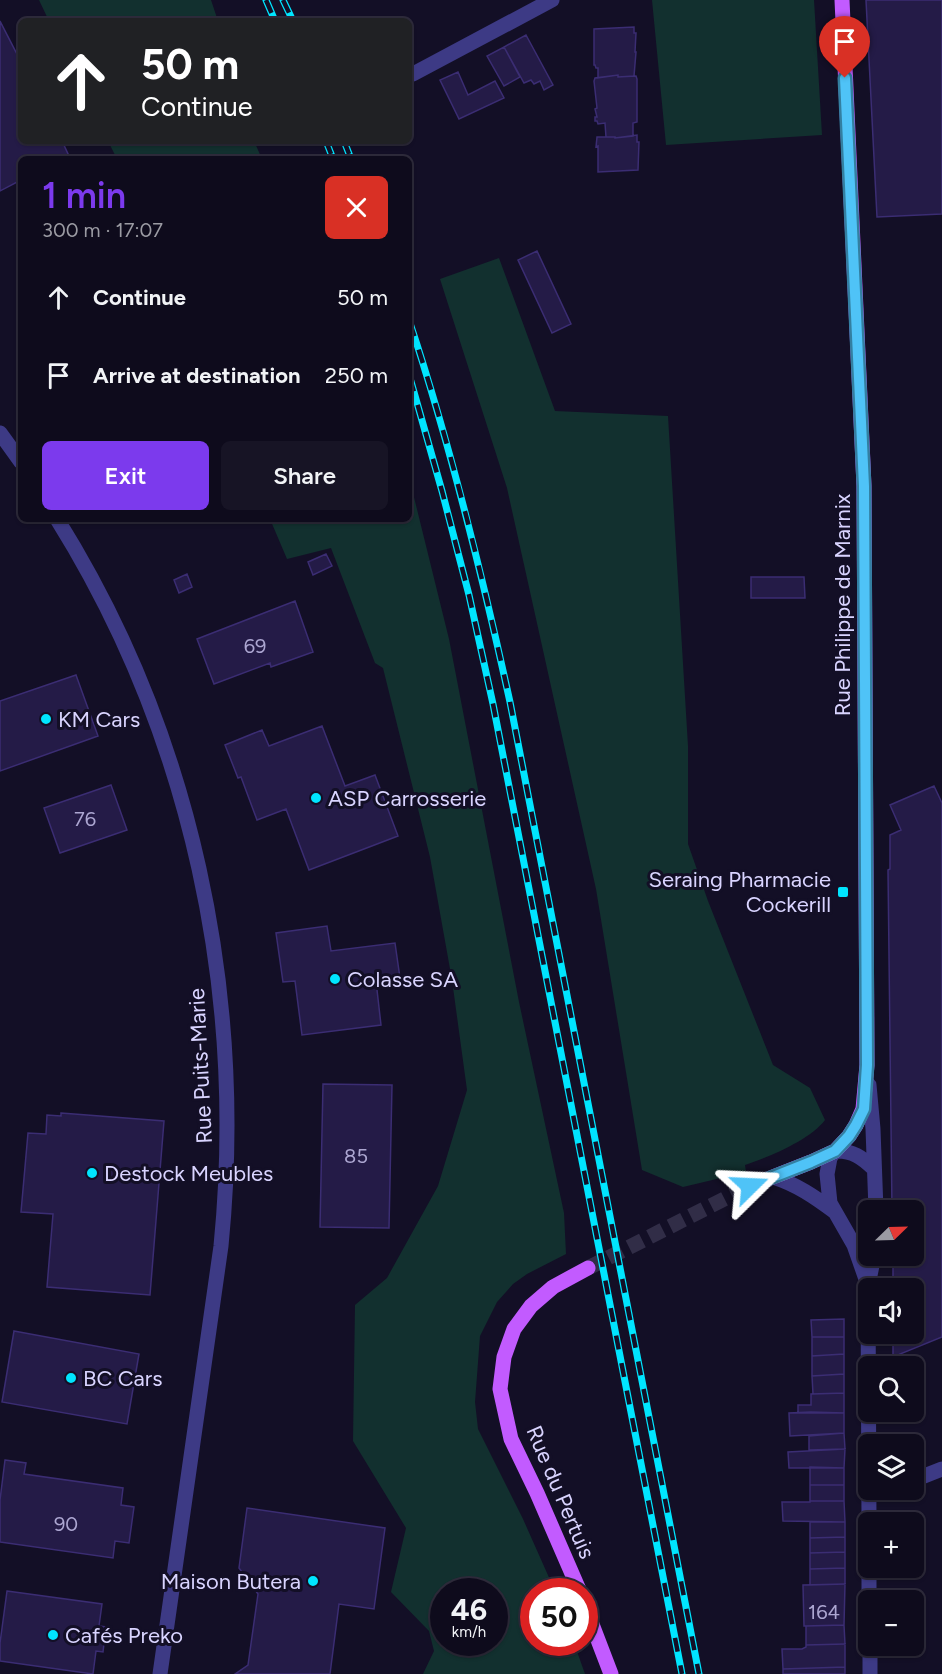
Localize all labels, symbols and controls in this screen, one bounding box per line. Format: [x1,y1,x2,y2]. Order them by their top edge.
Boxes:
pin [819,16,870,78]
icon: arrive [828,25,861,58]
text: 50 m [141,39,239,90]
icon: ahead [42,42,120,120]
text: Continue [141,90,253,123]
text: 1 min [42,174,126,217]
button: close [325,176,388,239]
text: 300 m · 17:07 [42,218,163,242]
icon: ahead [42,281,75,314]
text: Continue [93,284,186,311]
text: 50 m [337,284,388,311]
icon: arrive [42,359,75,392]
text: Arrive at destination [93,362,301,389]
text: 250 m [325,362,388,389]
button: Exit [42,441,209,510]
button: Share [221,441,388,510]
street label: Rue Philippe de Marnix [829,493,856,716]
house number: 69 [244,634,266,658]
place label: KM Cars [58,706,140,733]
marker: KM Cars [39,712,53,726]
place label: ASP Carrosserie [328,785,486,812]
marker: ASP Carrosserie [309,791,323,805]
house number: 76 [74,807,96,831]
place label: Seraing Pharmacie Cockerill [648,866,831,918]
marker: Seraing Pharmacie Cockerill [836,885,850,899]
place label: Colasse SA [347,966,458,993]
marker: Colasse SA [328,972,342,986]
street label: Rue Puits-Marie [183,988,218,1144]
house number: 85 [344,1144,368,1168]
position arrow [718,1154,782,1218]
place label: Destock Meubles [104,1160,273,1187]
marker: Destock Meubles [85,1166,99,1180]
north arrow [858,1200,924,1266]
map controls [858,1200,924,1656]
button: sound [858,1278,924,1344]
button: search [858,1356,924,1422]
place label: BC Cars [83,1365,163,1392]
marker: BC Cars [64,1371,78,1385]
street label: Rue du Pertuis [520,1422,601,1563]
button: layers [858,1434,924,1500]
house number: 90 [54,1512,78,1536]
button: + [858,1512,924,1578]
place label: Maison Butera [161,1568,301,1595]
marker: Maison Butera [306,1574,320,1588]
speed limit sign: 50 [520,1578,598,1656]
button: − [858,1590,924,1656]
text: 46 [451,1591,487,1628]
house number: 164 [808,1600,840,1624]
place label: Cafés Preko [65,1622,183,1649]
text: km/h [452,1623,486,1641]
marker: Cafés Preko [46,1628,60,1642]

